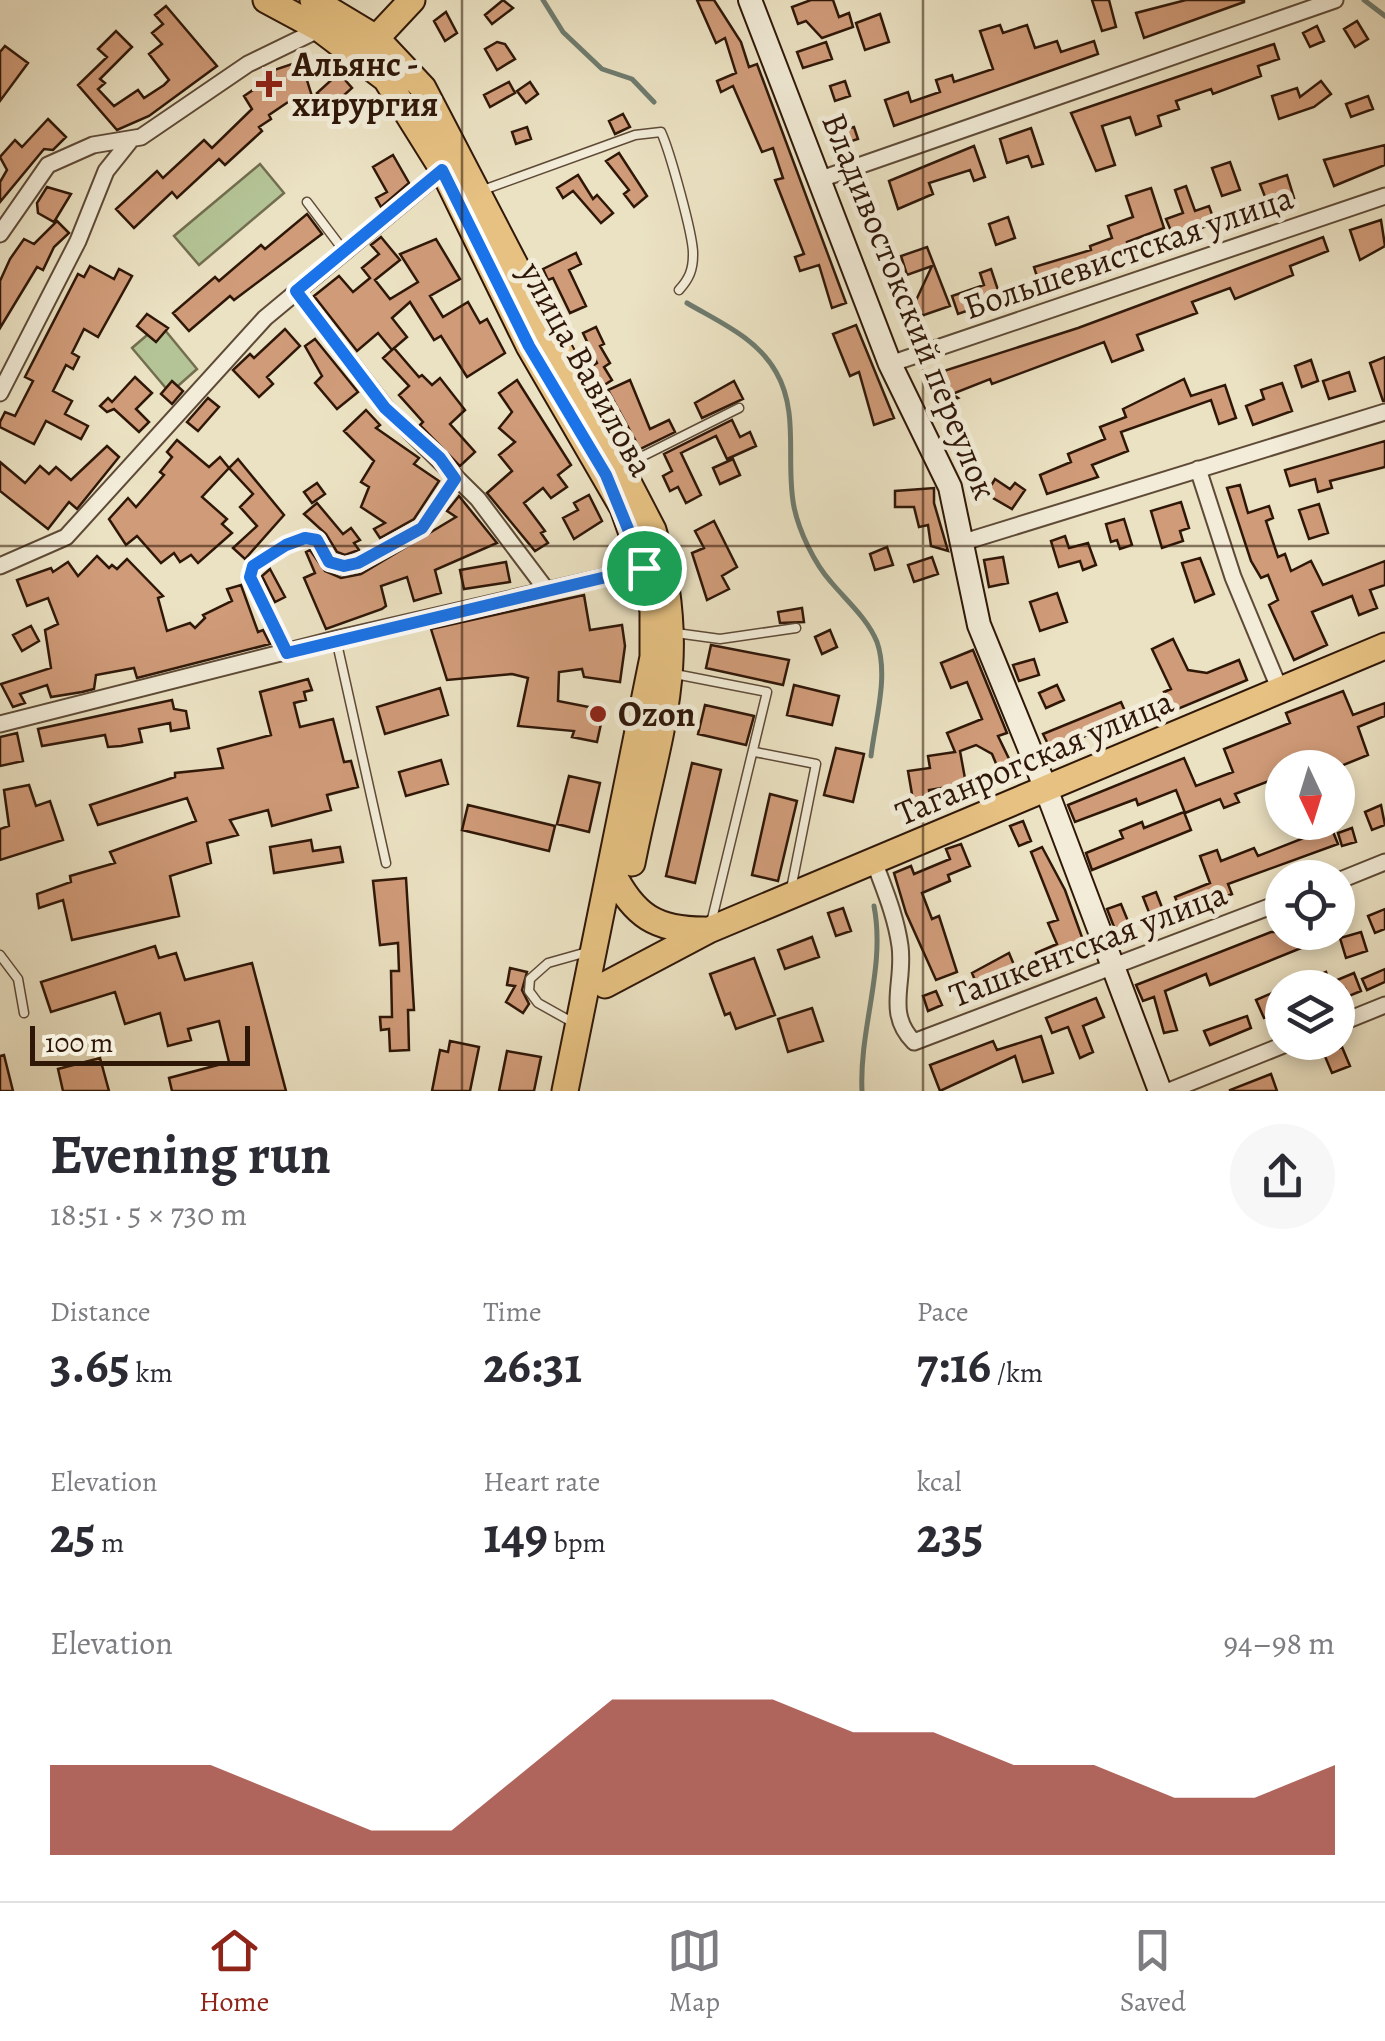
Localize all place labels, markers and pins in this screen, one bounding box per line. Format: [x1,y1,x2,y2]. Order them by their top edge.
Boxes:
place label: Альянс - хирургия [291,40,438,128]
marker: Альянс - хирургия [256,71,282,97]
pin [602,526,687,611]
place label: Ozon [618,690,695,738]
marker: Ozon [587,703,609,725]

